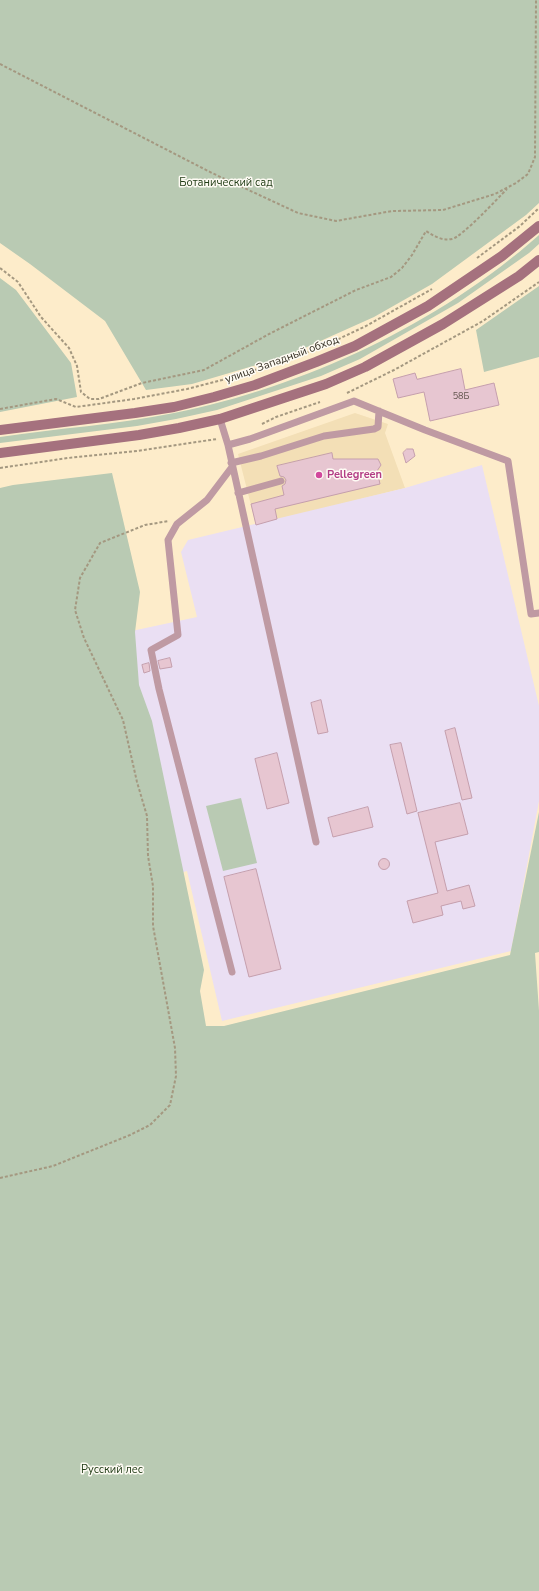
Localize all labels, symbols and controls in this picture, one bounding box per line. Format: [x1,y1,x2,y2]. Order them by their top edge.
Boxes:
park label: Ботанический сад [179,176,273,190]
street label: улица Западный обход [223,333,341,387]
house number: 58Б [453,392,469,402]
place label: Pellegreen [327,468,382,482]
marker: Pellegreen [314,470,324,480]
park label: Русский лес [81,1463,143,1477]

